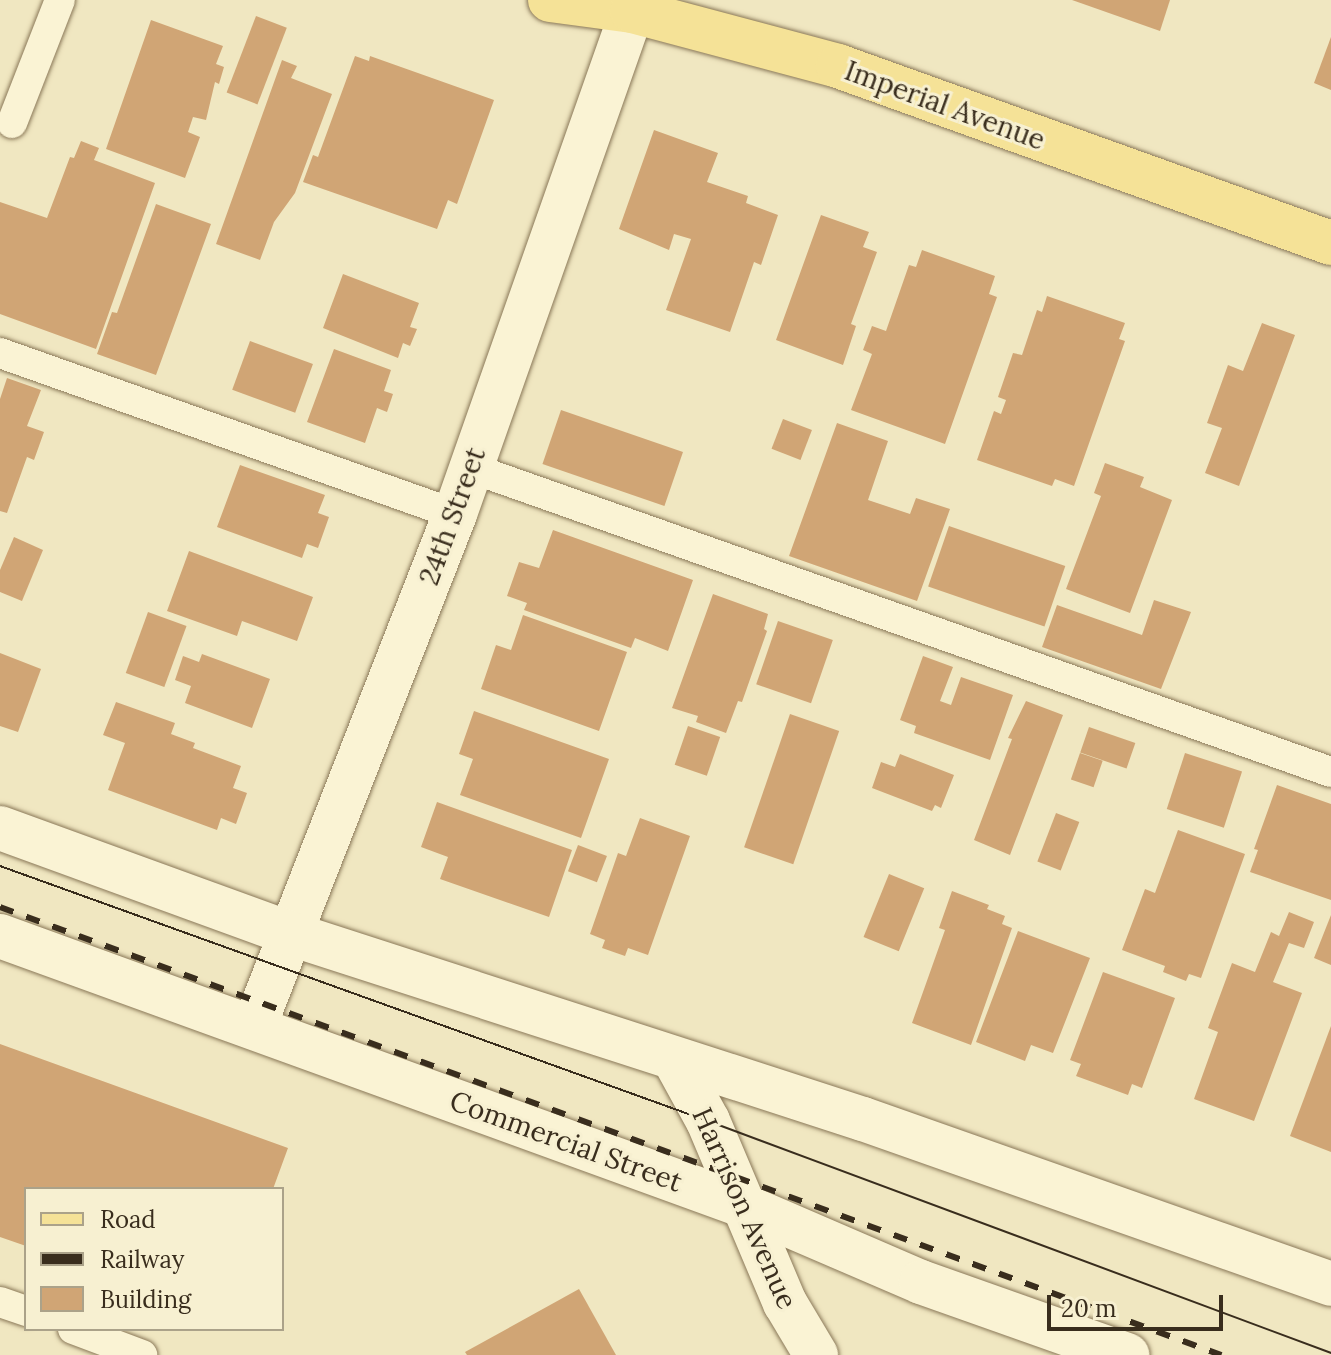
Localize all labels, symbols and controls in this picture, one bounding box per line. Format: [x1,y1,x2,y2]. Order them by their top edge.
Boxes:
street label: Imperial Avenue [840,53,1050,157]
street label: 24th Street [412,443,492,589]
street label: Commercial Street [445,1083,687,1199]
street label: Harrison Avenue [686,1102,804,1314]
legend [24,1187,284,1331]
text: Road [100,1204,156,1235]
text: Railway [100,1244,184,1275]
scale bar [1051,1279,1227,1329]
text: Building [100,1284,191,1315]
text: 20 m [1061,1293,1117,1324]

